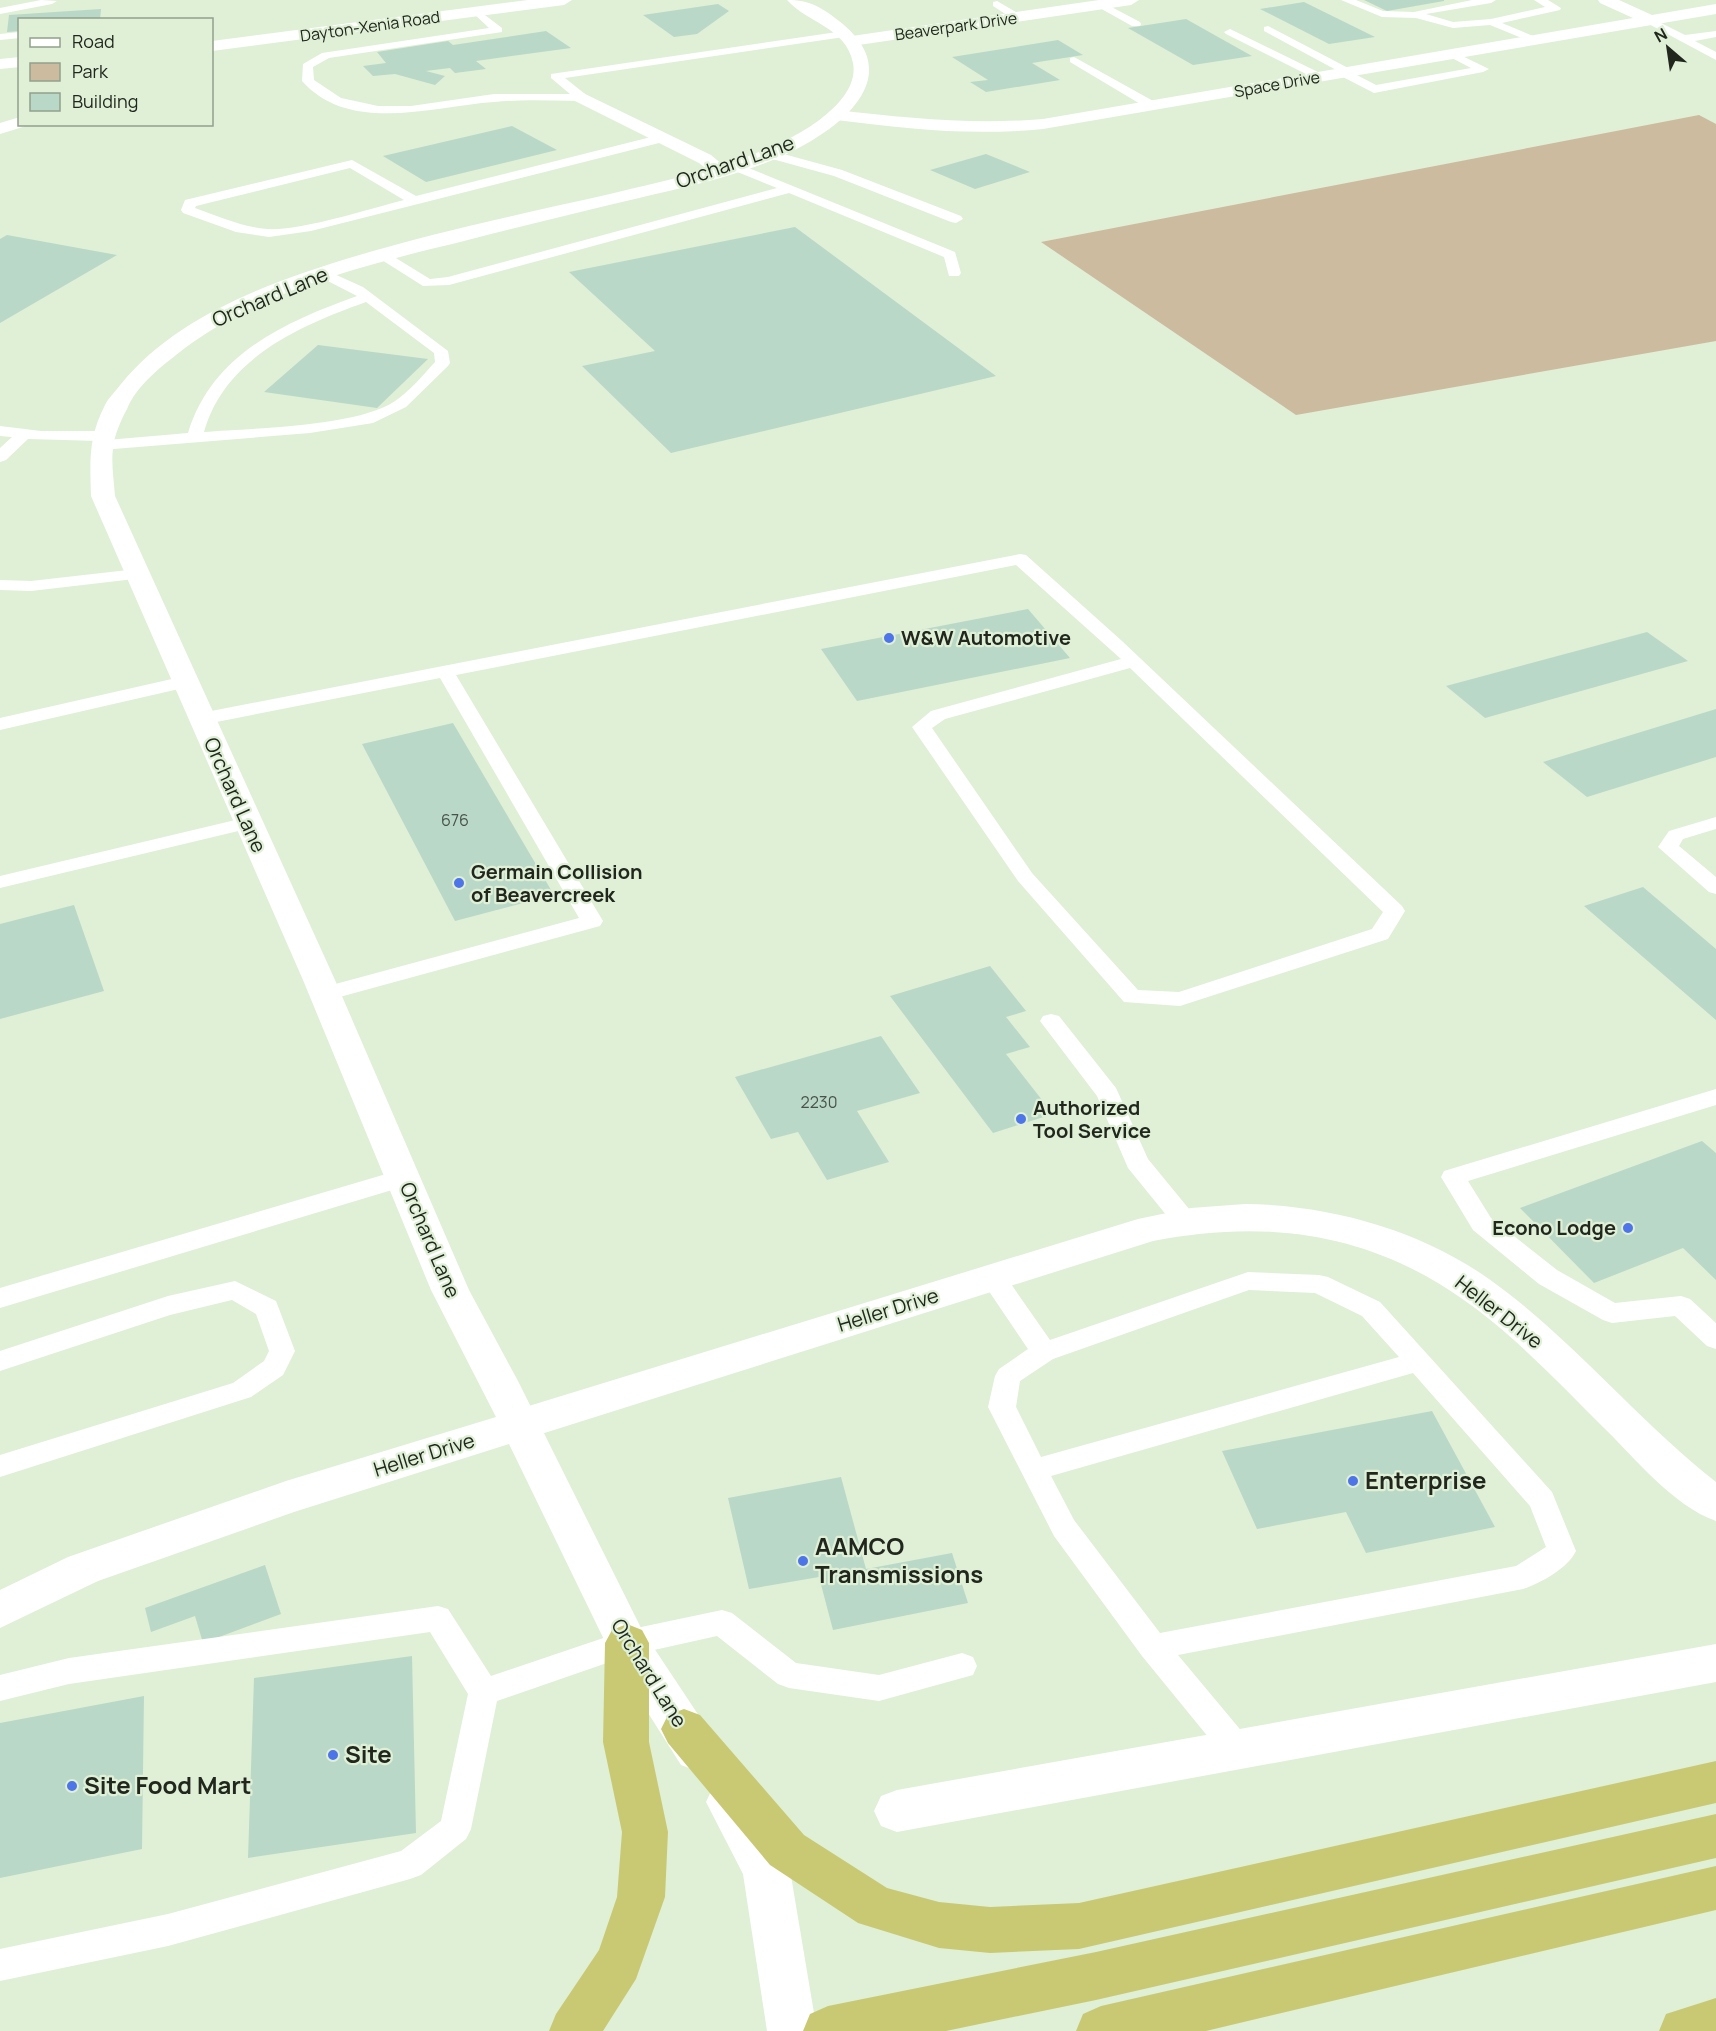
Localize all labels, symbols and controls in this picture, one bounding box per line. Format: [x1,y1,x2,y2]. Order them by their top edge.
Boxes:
street label: Dayton-Xenia Road [299,5,441,47]
street label: Beaverpark Drive [893,7,1019,45]
legend [18,18,213,126]
north arrow [1638,18,1698,78]
text: N [1650,22,1671,47]
text: Road [72,29,115,53]
text: Park [72,59,109,83]
street label: Space Drive [1232,66,1322,102]
text: Building [72,89,138,113]
street label: Orchard Lane [672,129,797,194]
street label: Orchard Lane [208,260,332,333]
place label: W&W Automotive [901,624,1071,651]
marker: W&W Automotive [882,631,896,645]
street label: Orchard Lane [198,733,273,857]
house number: 676 [441,809,469,831]
place label: Germain Collision of Beavercreek [471,858,643,908]
marker: Germain Collision of Beavercreek [452,876,466,890]
house number: 2230 [801,1091,837,1113]
place label: Authorized Tool Service [1033,1094,1151,1144]
marker: Authorized Tool Service [1014,1112,1028,1126]
street label: Orchard Lane [394,1178,467,1302]
place label: Econo Lodge [1492,1214,1616,1241]
marker: Econo Lodge [1621,1221,1635,1235]
street label: Heller Drive [1450,1269,1549,1354]
street label: Heller Drive [834,1281,942,1338]
street label: Heller Drive [370,1426,478,1483]
place label: Enterprise [1365,1463,1486,1496]
marker: Enterprise [1346,1474,1360,1488]
place label: AAMCO Transmissions [815,1529,983,1590]
marker: AAMCO Transmissions [796,1554,810,1568]
street label: Orchard Lane [605,1613,694,1732]
place label: Site [345,1737,392,1770]
marker: Site [326,1748,340,1762]
place label: Site Food Mart [84,1768,251,1801]
marker: Site Food Mart [65,1779,79,1793]

